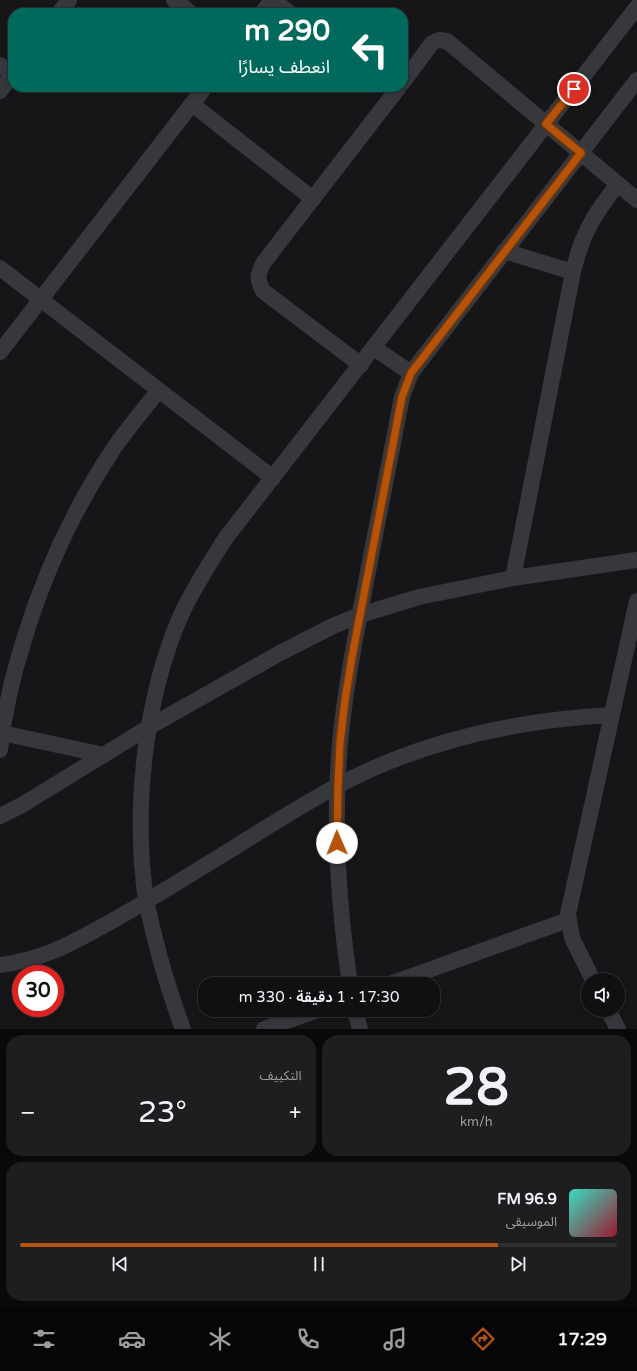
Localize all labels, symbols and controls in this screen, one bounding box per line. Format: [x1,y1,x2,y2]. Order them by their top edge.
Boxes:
text: 290 m [244,14,330,48]
icon: left [344,24,396,76]
text: انعطف يسارًا [238,56,330,78]
pin [557,72,591,106]
icon: arrive [563,78,585,100]
position arrow [316,822,358,864]
speed limit sign: 30 [12,965,64,1017]
map controls [581,973,625,1017]
button: sound [581,973,625,1017]
text: 17:30 · 1 دقيقة · 330 m [239,988,399,1006]
text: 28 [444,1056,509,1119]
text: التكييف [260,1068,302,1084]
text: 23° [138,1094,187,1131]
text: − [20,1100,36,1126]
text: + [289,1100,301,1126]
text: km/h [460,1114,493,1130]
text: 96.9 FM [497,1190,557,1208]
text: الموسيقى [506,1214,557,1230]
icon: previous [109,1253,131,1275]
icon: pause [308,1253,330,1275]
icon: next [507,1253,529,1275]
icon: filters [30,1325,58,1353]
icon: car [118,1325,146,1353]
icon: climate [206,1325,234,1353]
icon: phone [294,1325,322,1353]
icon: music [381,1325,409,1353]
icon: directions [469,1325,497,1353]
text: 17:29 [557,1328,607,1350]

